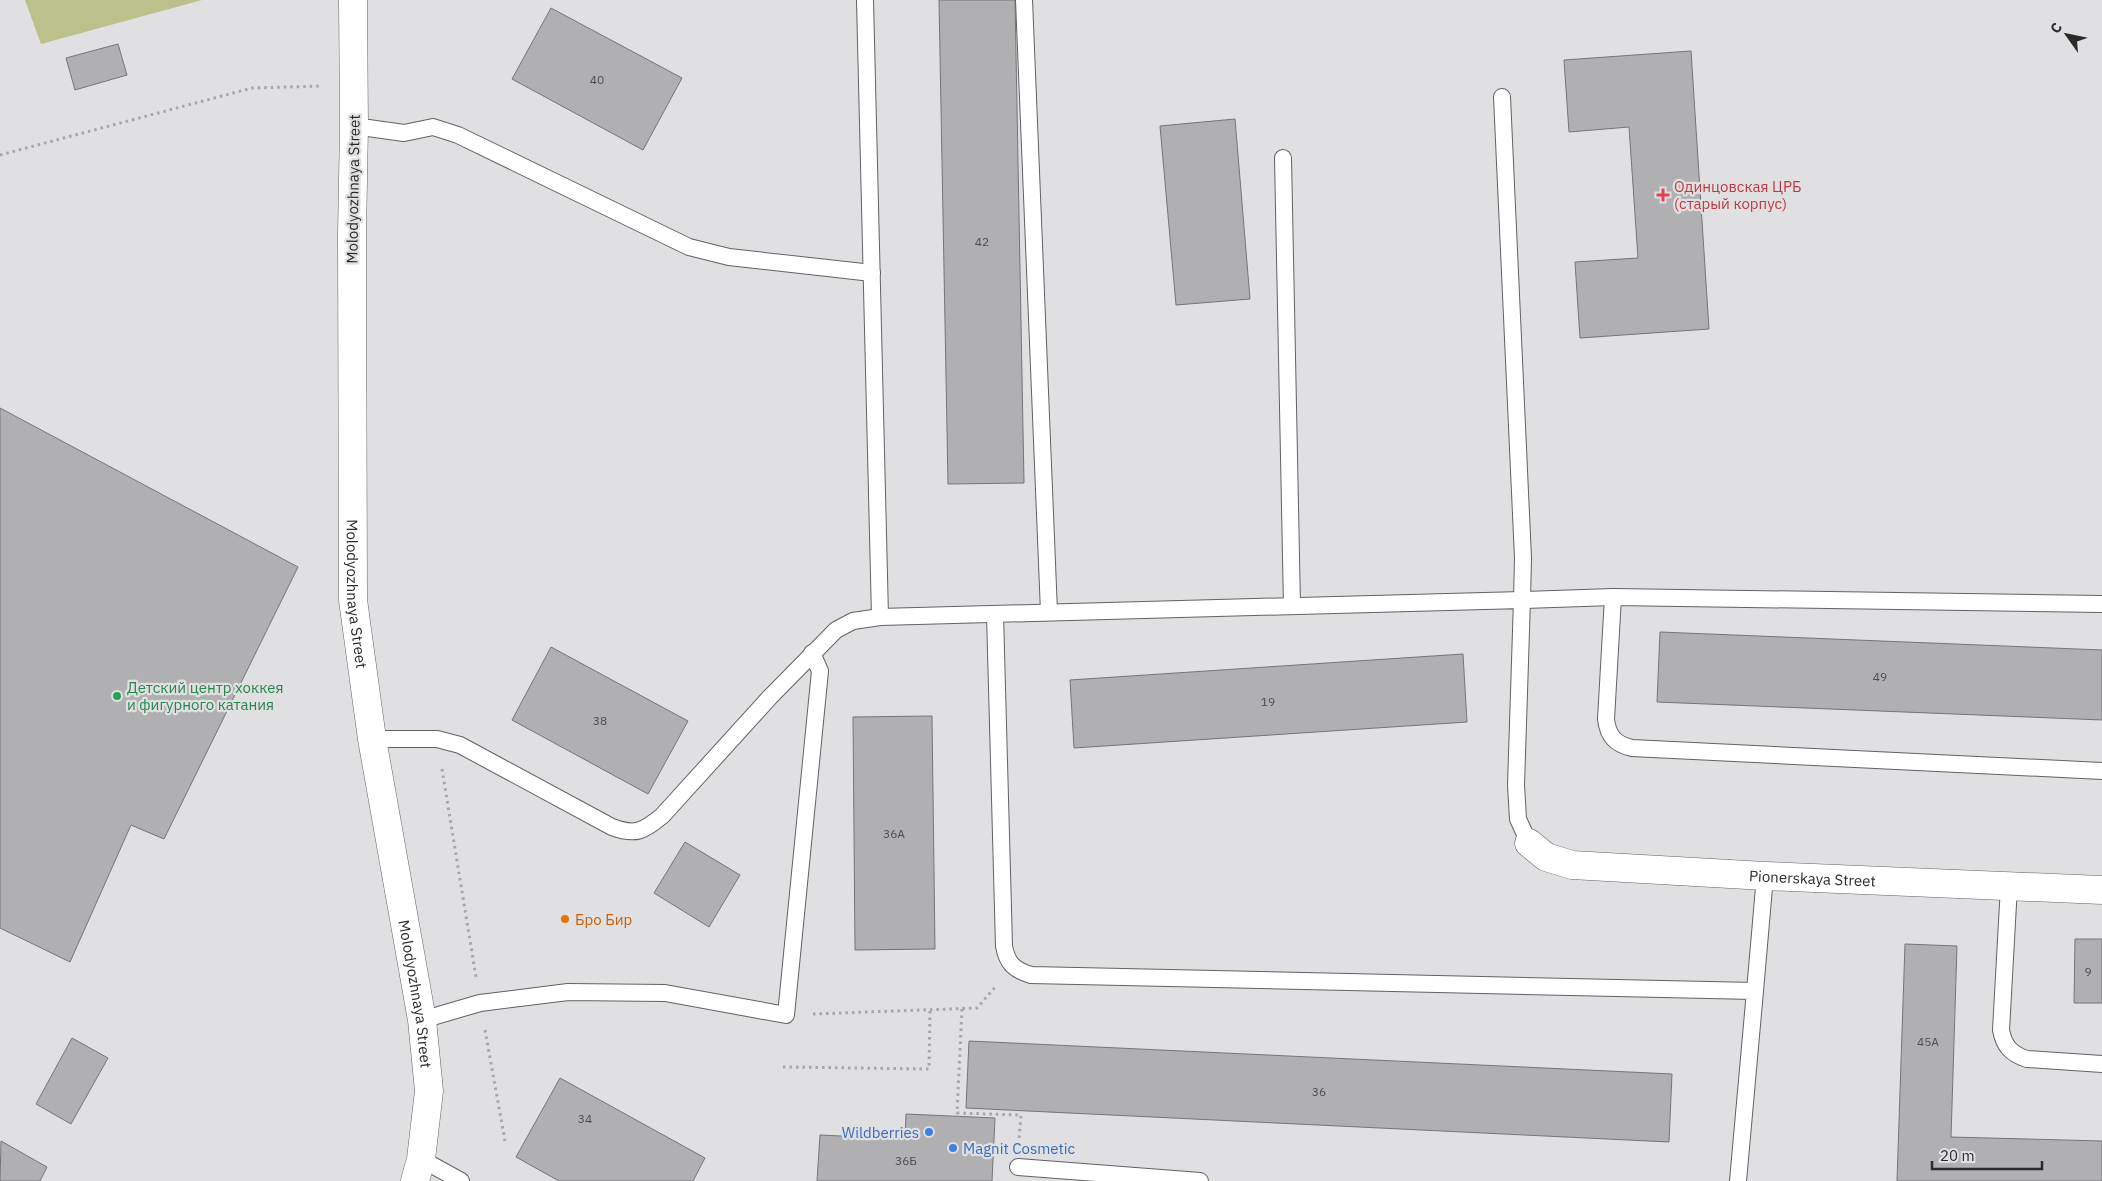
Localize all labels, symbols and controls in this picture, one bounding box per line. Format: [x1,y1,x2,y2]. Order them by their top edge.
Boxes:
north arrow [2042,10,2092,60]
text: С [2046,19,2066,37]
house number: 40 [590,72,604,87]
street label: Molodyozhnaya Street [342,114,364,264]
place label: Одинцовская ЦРБ (старый корпус) [1674,177,1802,213]
marker: Одинцовская ЦРБ (старый корпус) [1656,188,1670,202]
house number: 42 [975,234,989,249]
street label: Molodyozhnaya Street [343,519,372,669]
house number: 49 [1873,669,1887,684]
place label: Детский центр хоккея и фигурного катания [127,678,283,714]
marker: Детский центр хоккея и фигурного катания [111,690,123,702]
house number: 19 [1261,694,1275,709]
house number: 38 [593,713,607,728]
house number: 36А [883,826,905,841]
street label: Pionerskaya Street [1749,866,1876,890]
place label: Бро Бир [575,910,632,929]
marker: Бро Бир [559,913,571,925]
street label: Molodyozhnaya Street [395,918,436,1069]
house number: 9 [2084,964,2092,979]
house number: 45А [1917,1034,1939,1049]
house number: 36 [1312,1084,1326,1099]
house number: 34 [578,1111,592,1126]
place label: Wildberries [842,1123,919,1142]
marker: Wildberries [923,1126,935,1138]
scale bar [1932,1138,2042,1170]
place label: Magnit Cosmetic [963,1139,1076,1158]
marker: Magnit Cosmetic [947,1142,959,1154]
text: 20 m [1940,1146,1975,1165]
house number: 36Б [895,1153,917,1168]

